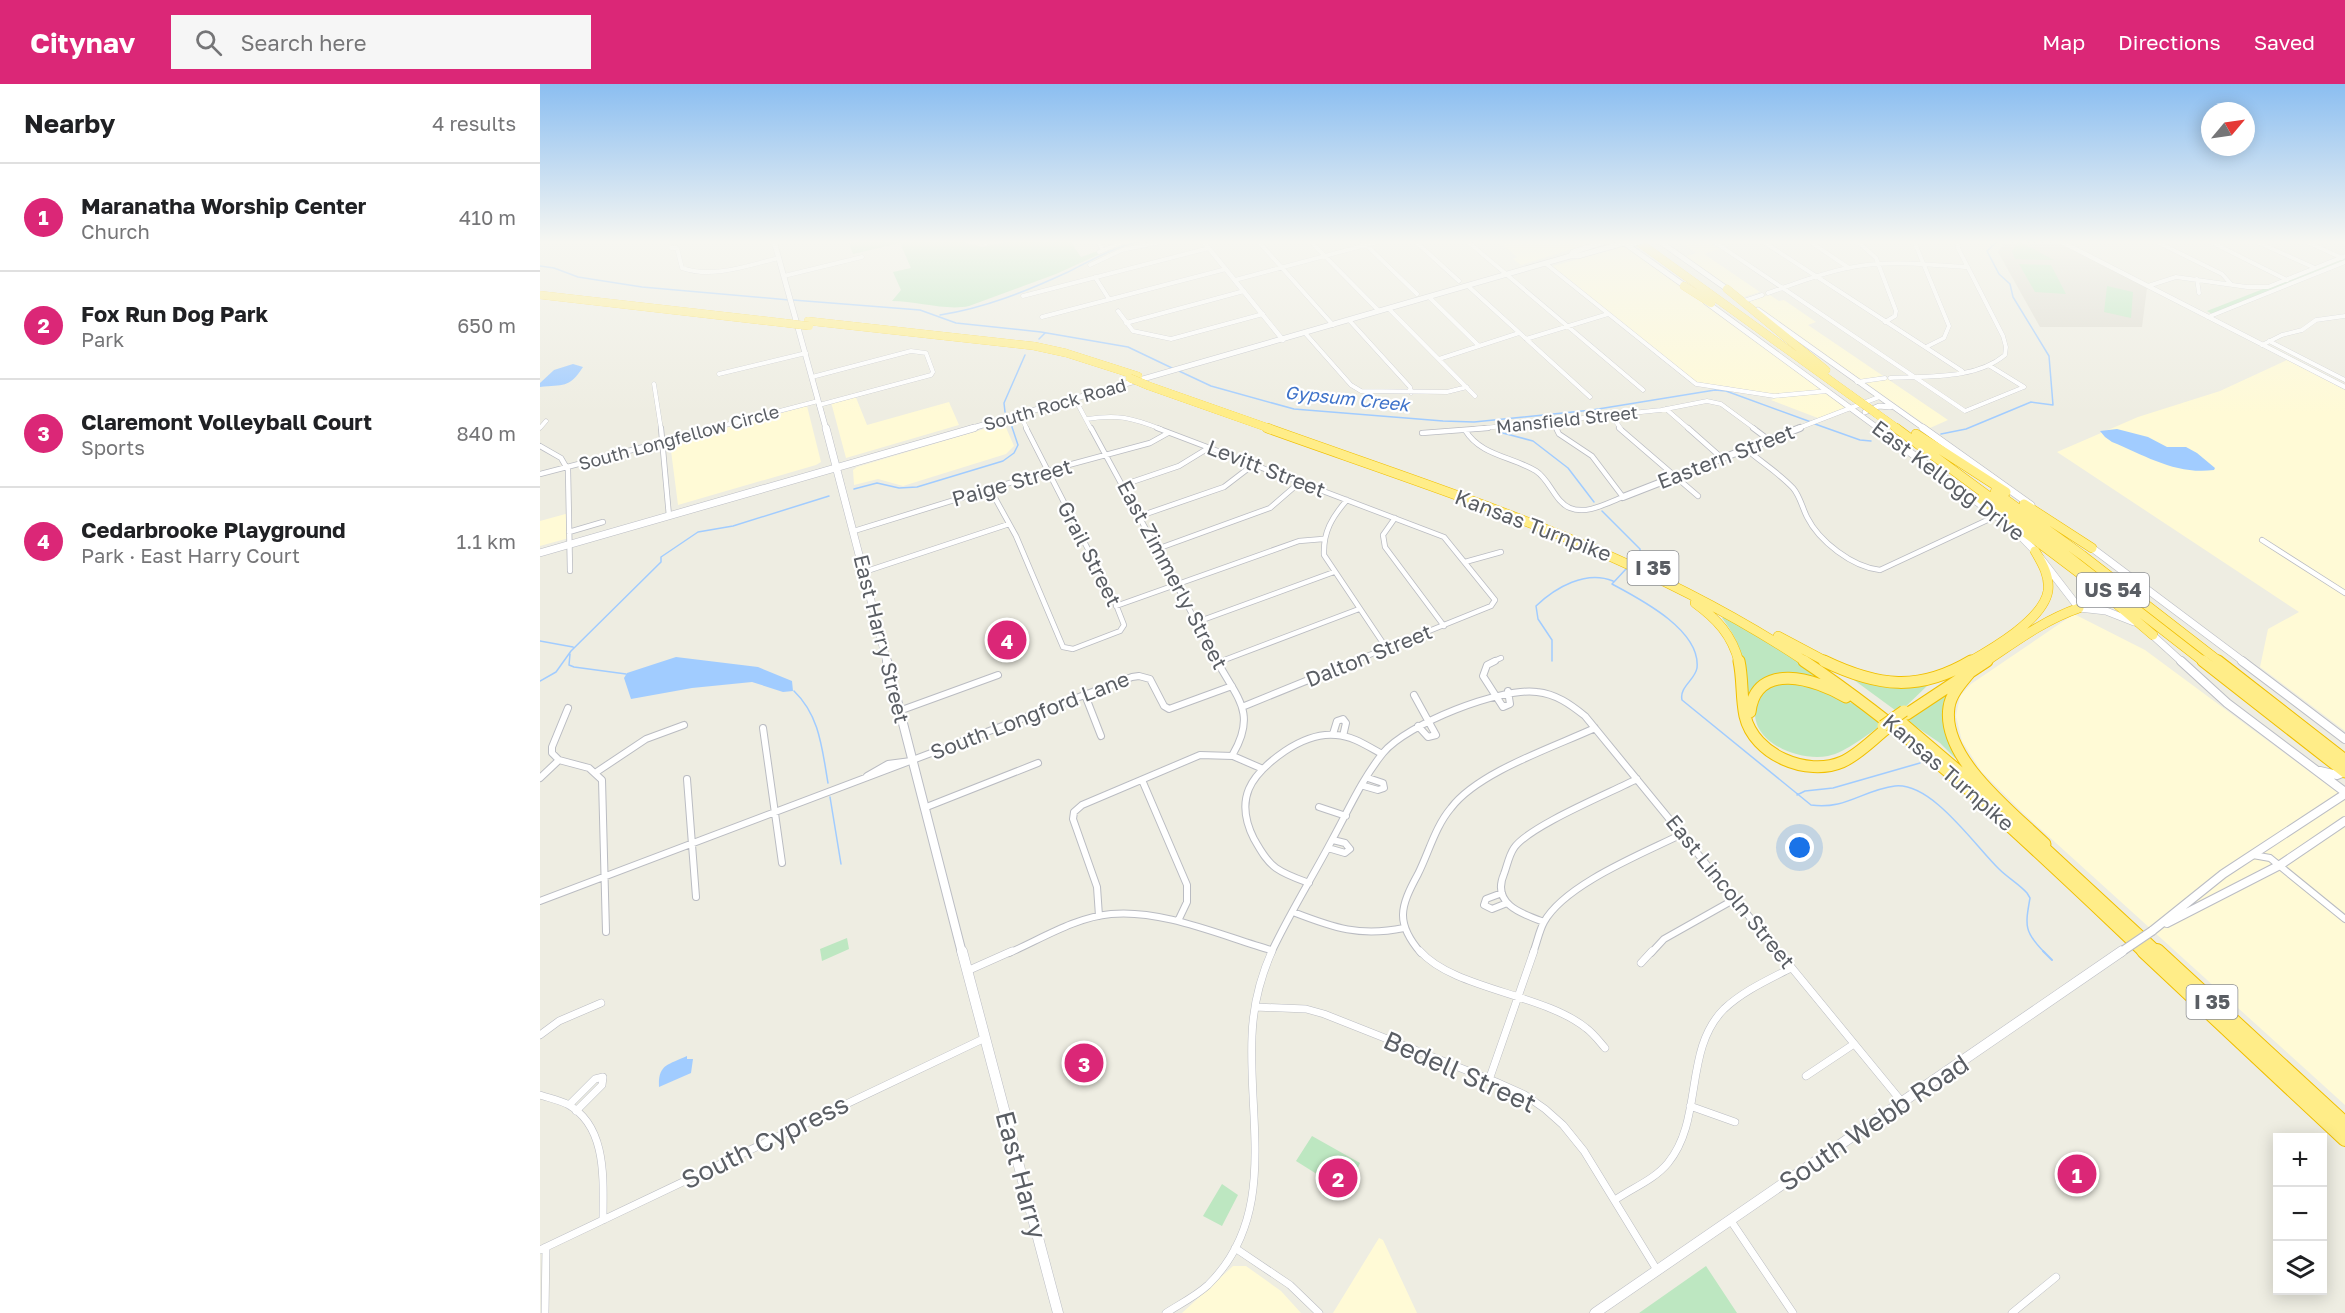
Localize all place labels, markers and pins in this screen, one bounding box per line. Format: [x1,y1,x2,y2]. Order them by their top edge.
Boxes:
pin: 4 [988,618,1026,662]
pin: 3 [1064,1040,1104,1086]
pin: 1 [2058,1152,2096,1196]
pin: 2 [1318,1156,1358,1200]

